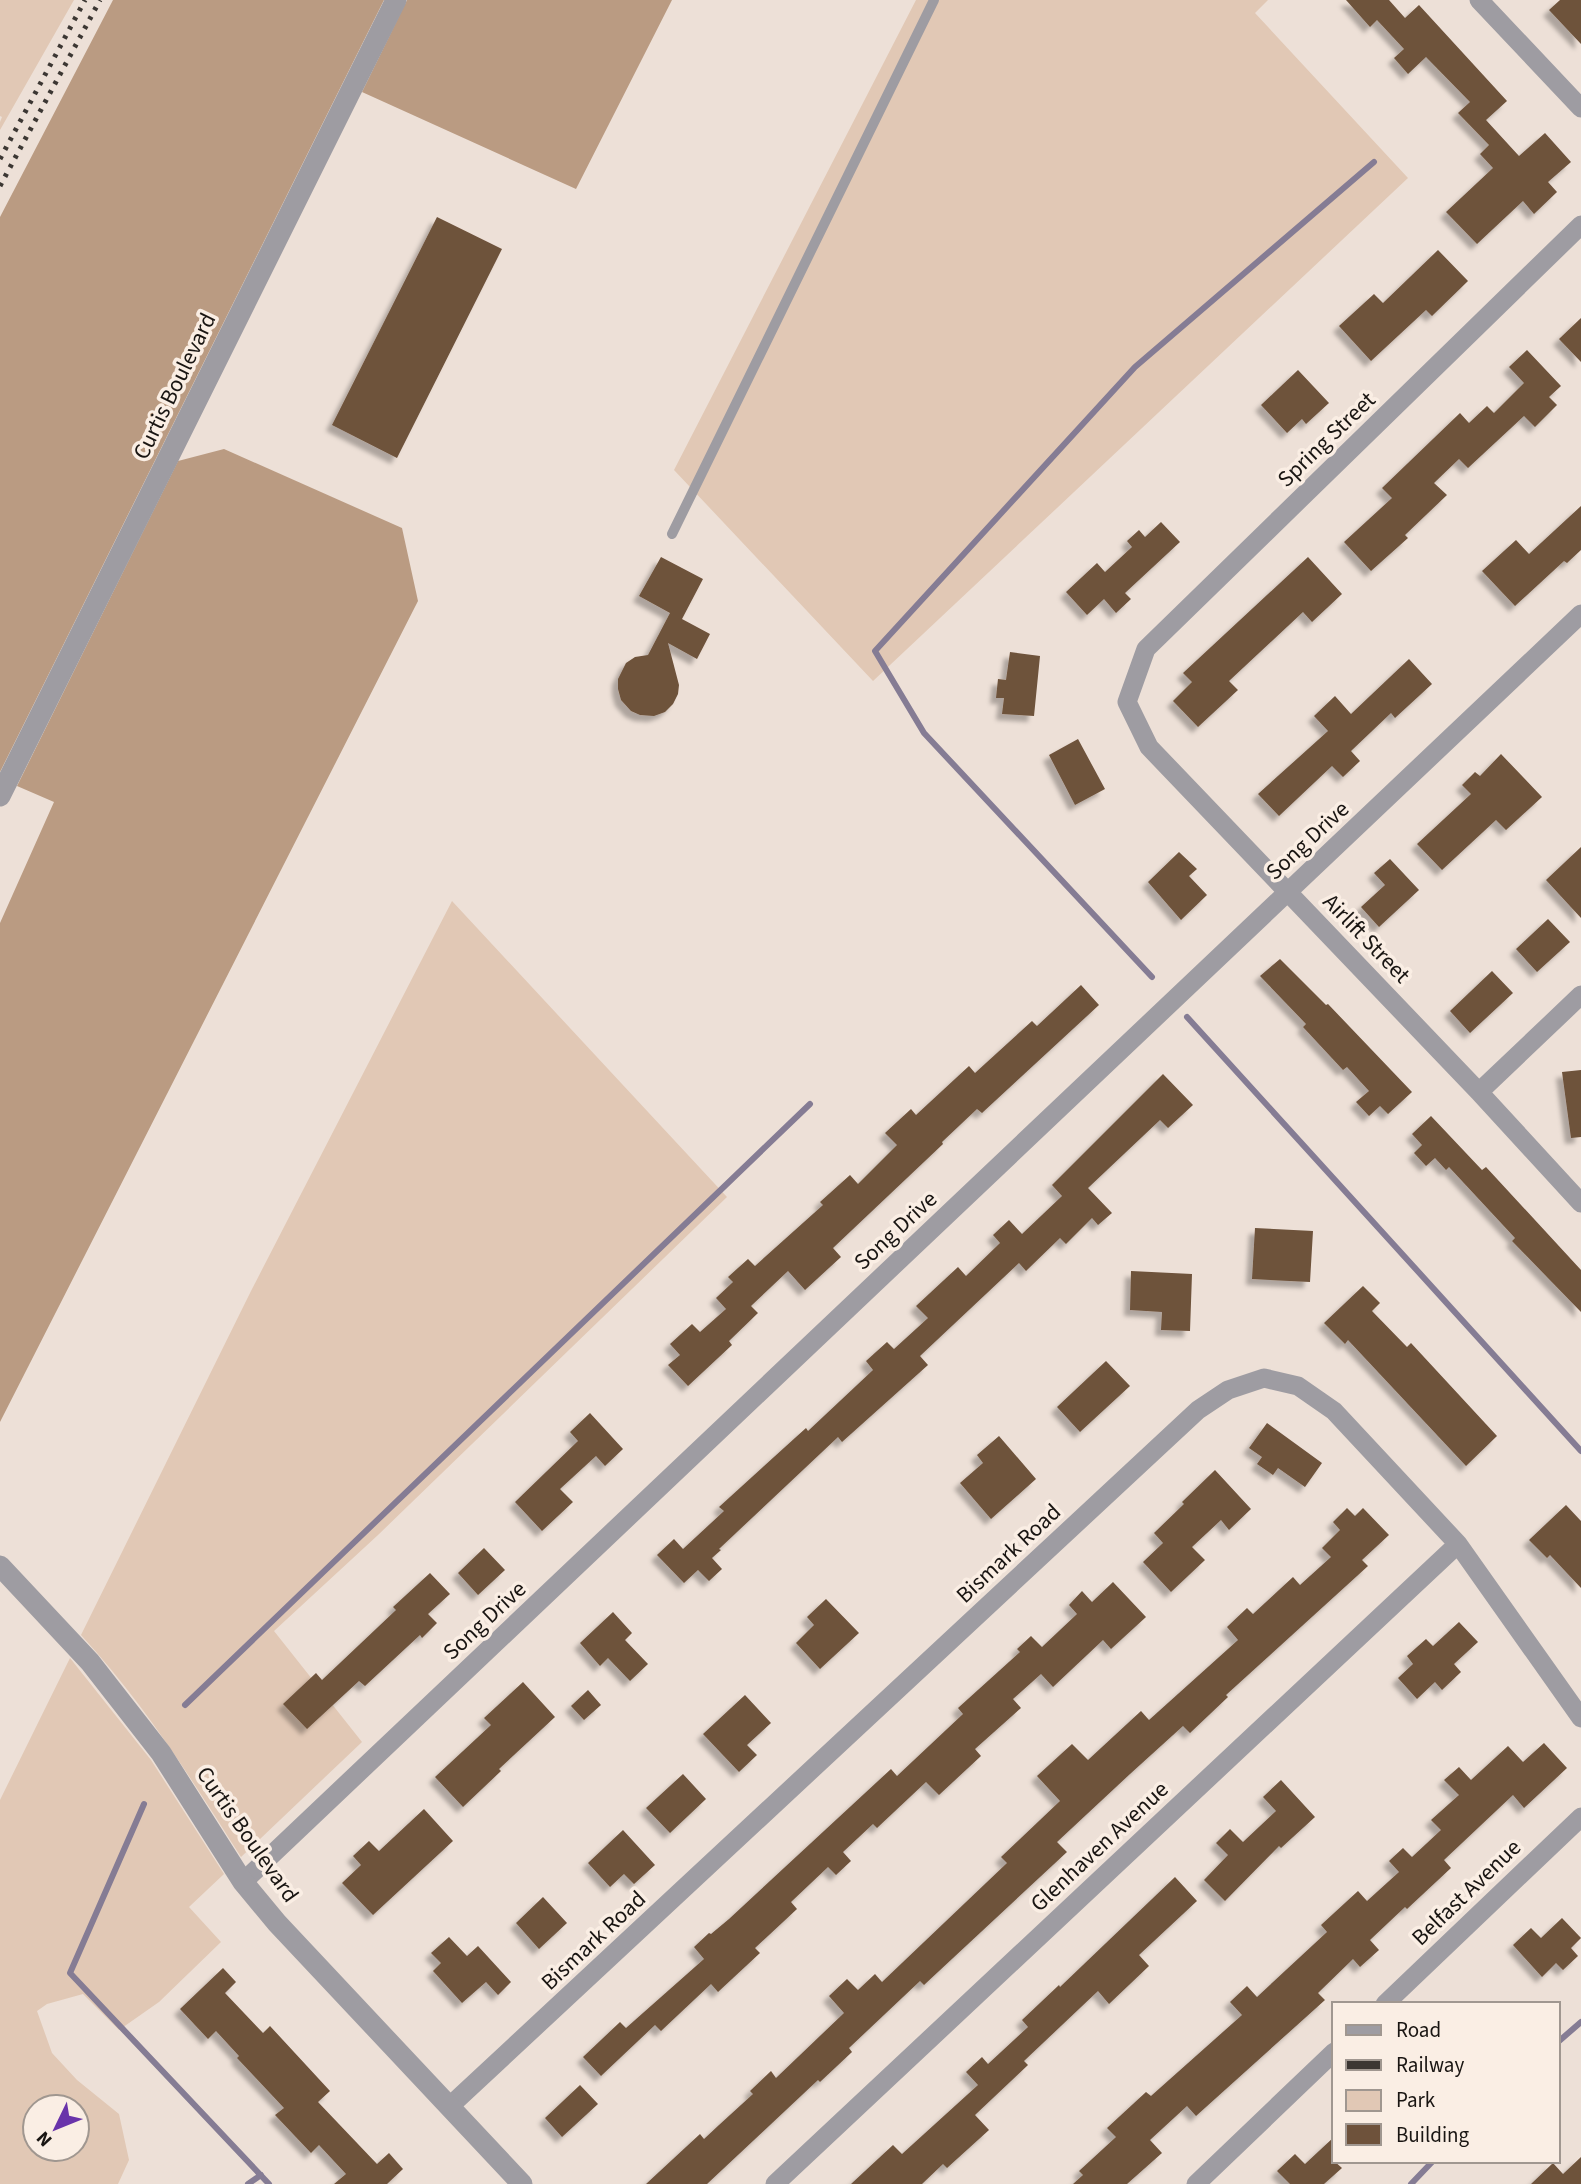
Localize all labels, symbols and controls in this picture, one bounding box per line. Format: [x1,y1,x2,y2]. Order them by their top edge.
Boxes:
street label: Curtis Boulevard [125,307,224,465]
street label: Spring Street [1270,384,1383,495]
street label: Song Drive [1258,793,1356,888]
street label: Airlift Street [1315,886,1418,991]
street label: Song Drive [846,1183,944,1278]
street label: Bismark Road [949,1496,1068,1611]
street label: Song Drive [435,1573,533,1668]
street label: Curtis Boulevard [188,1760,307,1909]
street label: Glenhaven Avenue [1023,1774,1176,1919]
street label: Belfast Avenue [1404,1831,1529,1953]
street label: Bismark Road [534,1883,653,1998]
legend [1332,2002,1560,2163]
text: Road [1396,2015,1441,2045]
text: Railway [1396,2050,1464,2080]
text: Park [1396,2085,1436,2115]
north arrow [21,2093,91,2163]
text: Building [1396,2120,1470,2150]
text: N [30,2125,59,2152]

